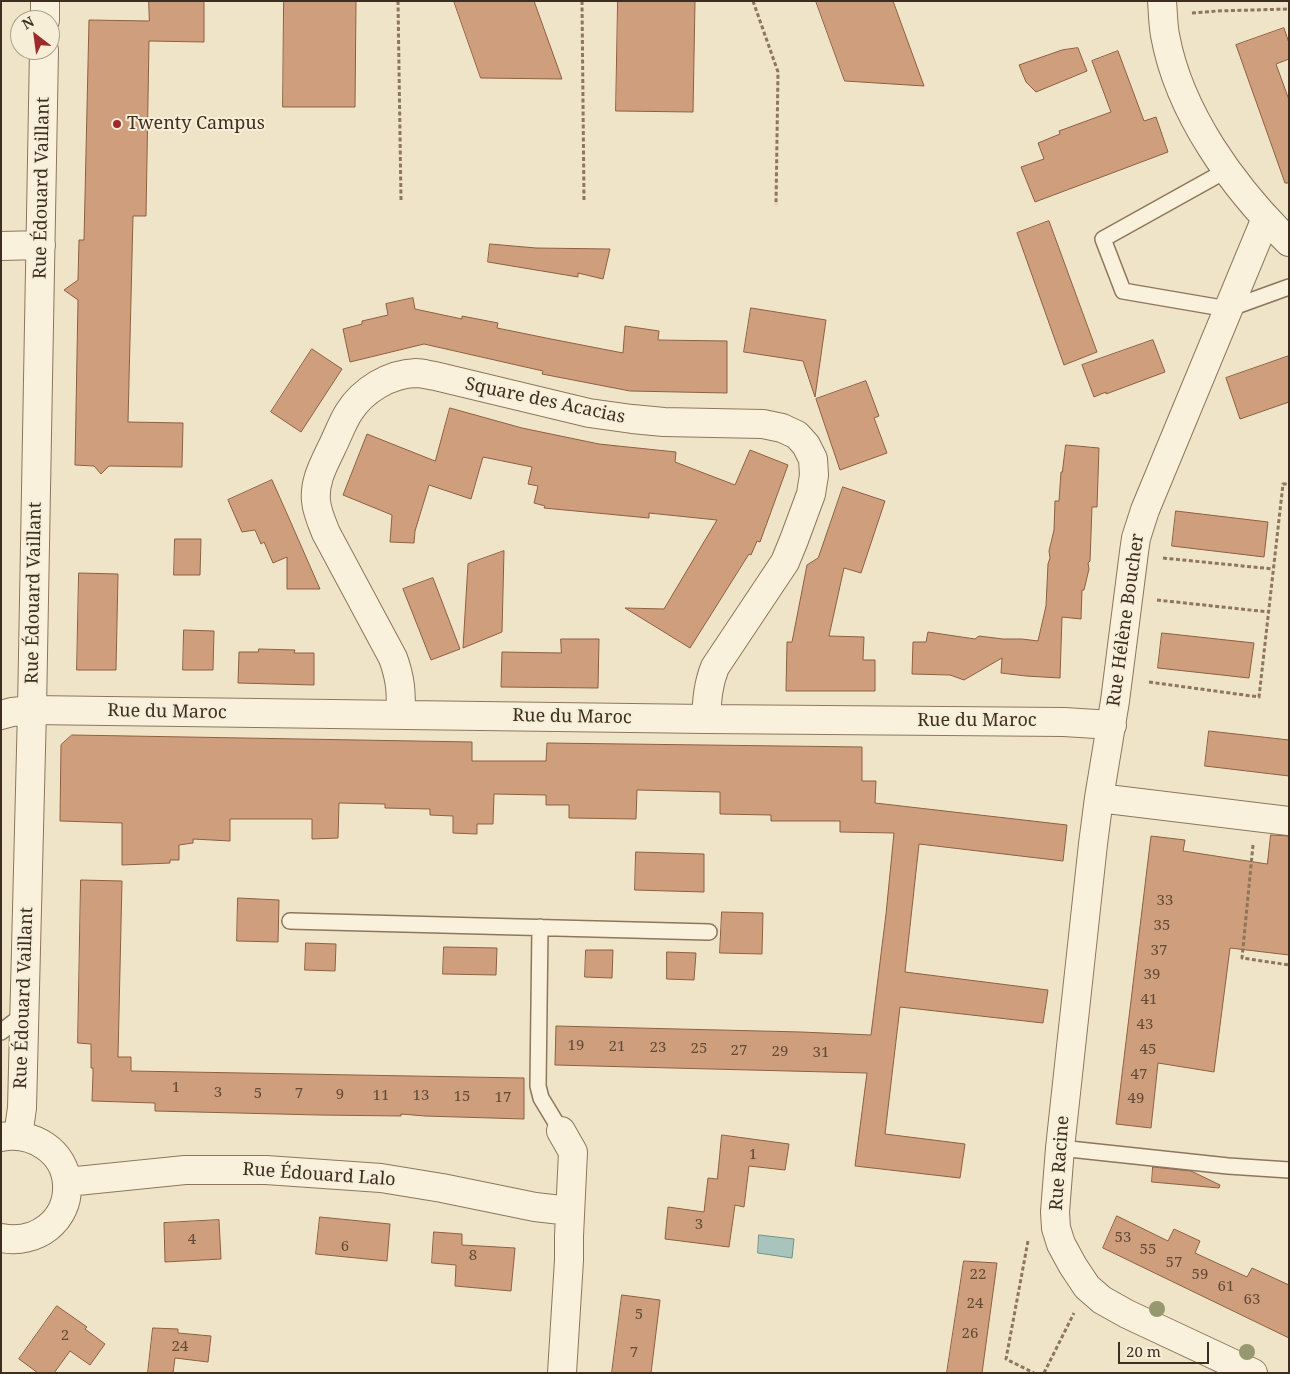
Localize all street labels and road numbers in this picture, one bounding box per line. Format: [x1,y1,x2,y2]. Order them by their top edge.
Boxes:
street label: Rue Édouard Vaillant [30,97,54,279]
street label: Square des Acacias [463,374,627,428]
street label: Rue Édouard Vaillant [22,502,46,684]
street label: Rue Hélène Boucher [1103,532,1149,708]
street label: Rue du Maroc [107,700,227,724]
street label: Rue du Maroc [512,705,632,729]
street label: Rue du Maroc [917,710,1037,732]
street label: Rue Édouard Vaillant [10,907,38,1089]
street label: Rue Racine [1046,1115,1074,1211]
street label: Rue Édouard Lalo [242,1159,396,1191]

